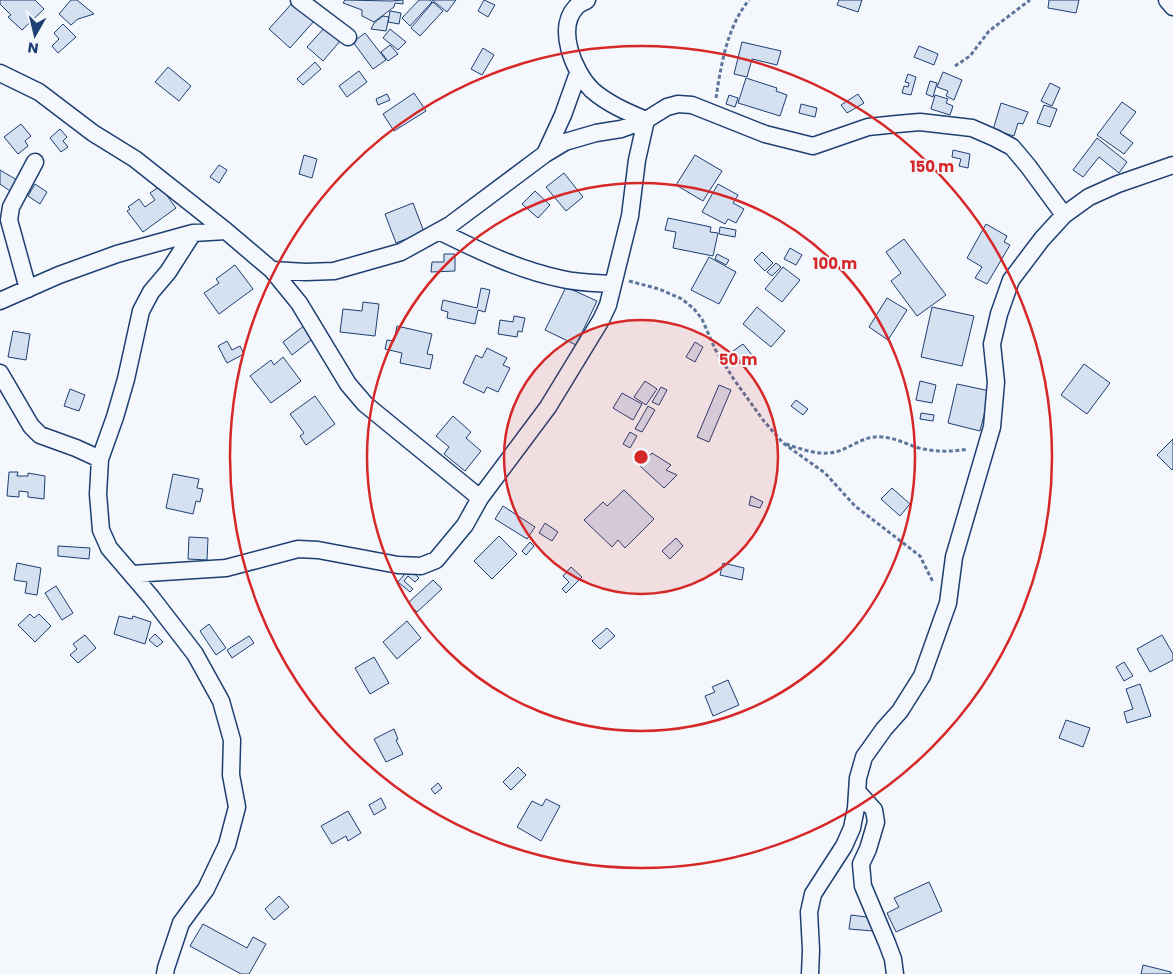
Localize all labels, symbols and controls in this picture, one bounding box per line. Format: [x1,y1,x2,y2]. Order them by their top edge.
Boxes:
north arrow [10,10,60,60]
text: N [27,37,40,59]
text: 150 m [910,156,954,177]
text: 100 m [813,253,857,274]
text: 50 m [719,349,757,370]
centre of rings [632,448,650,466]

